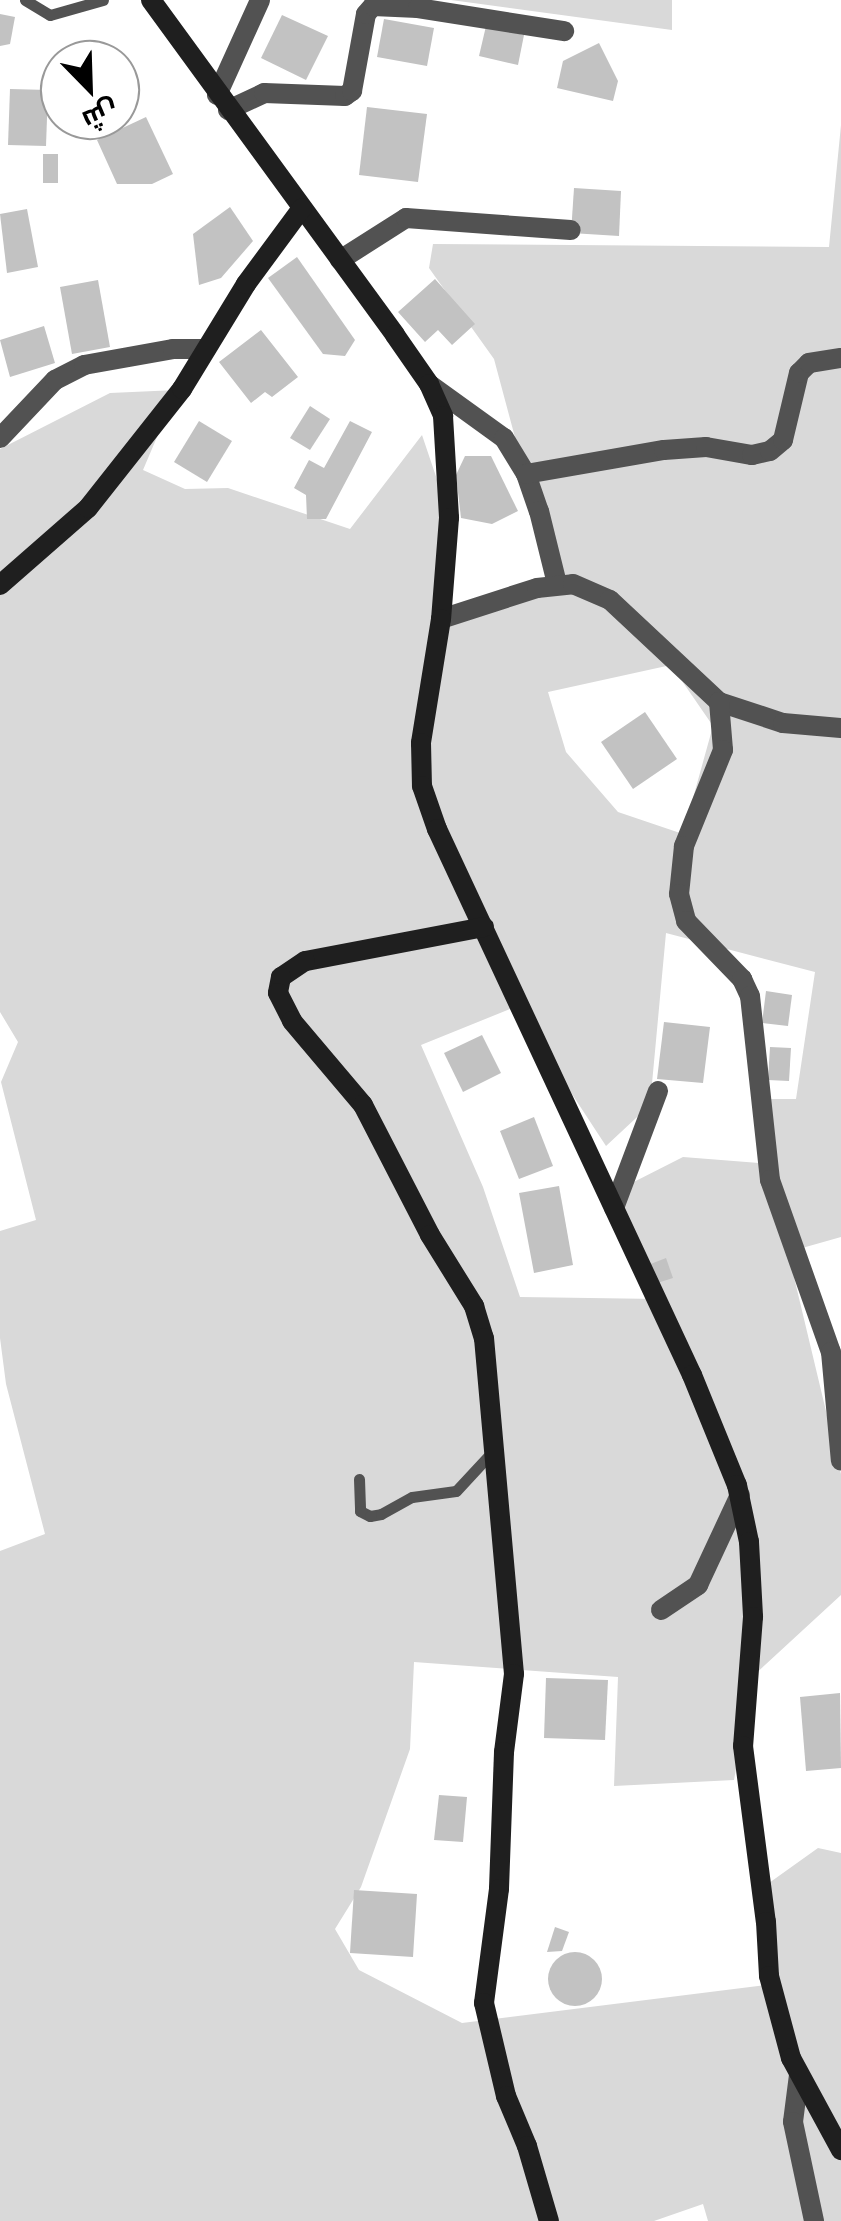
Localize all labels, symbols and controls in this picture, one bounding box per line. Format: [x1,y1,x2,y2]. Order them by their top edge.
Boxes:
north arrow [40,40,140,140]
text: ش [78,94,124,138]

